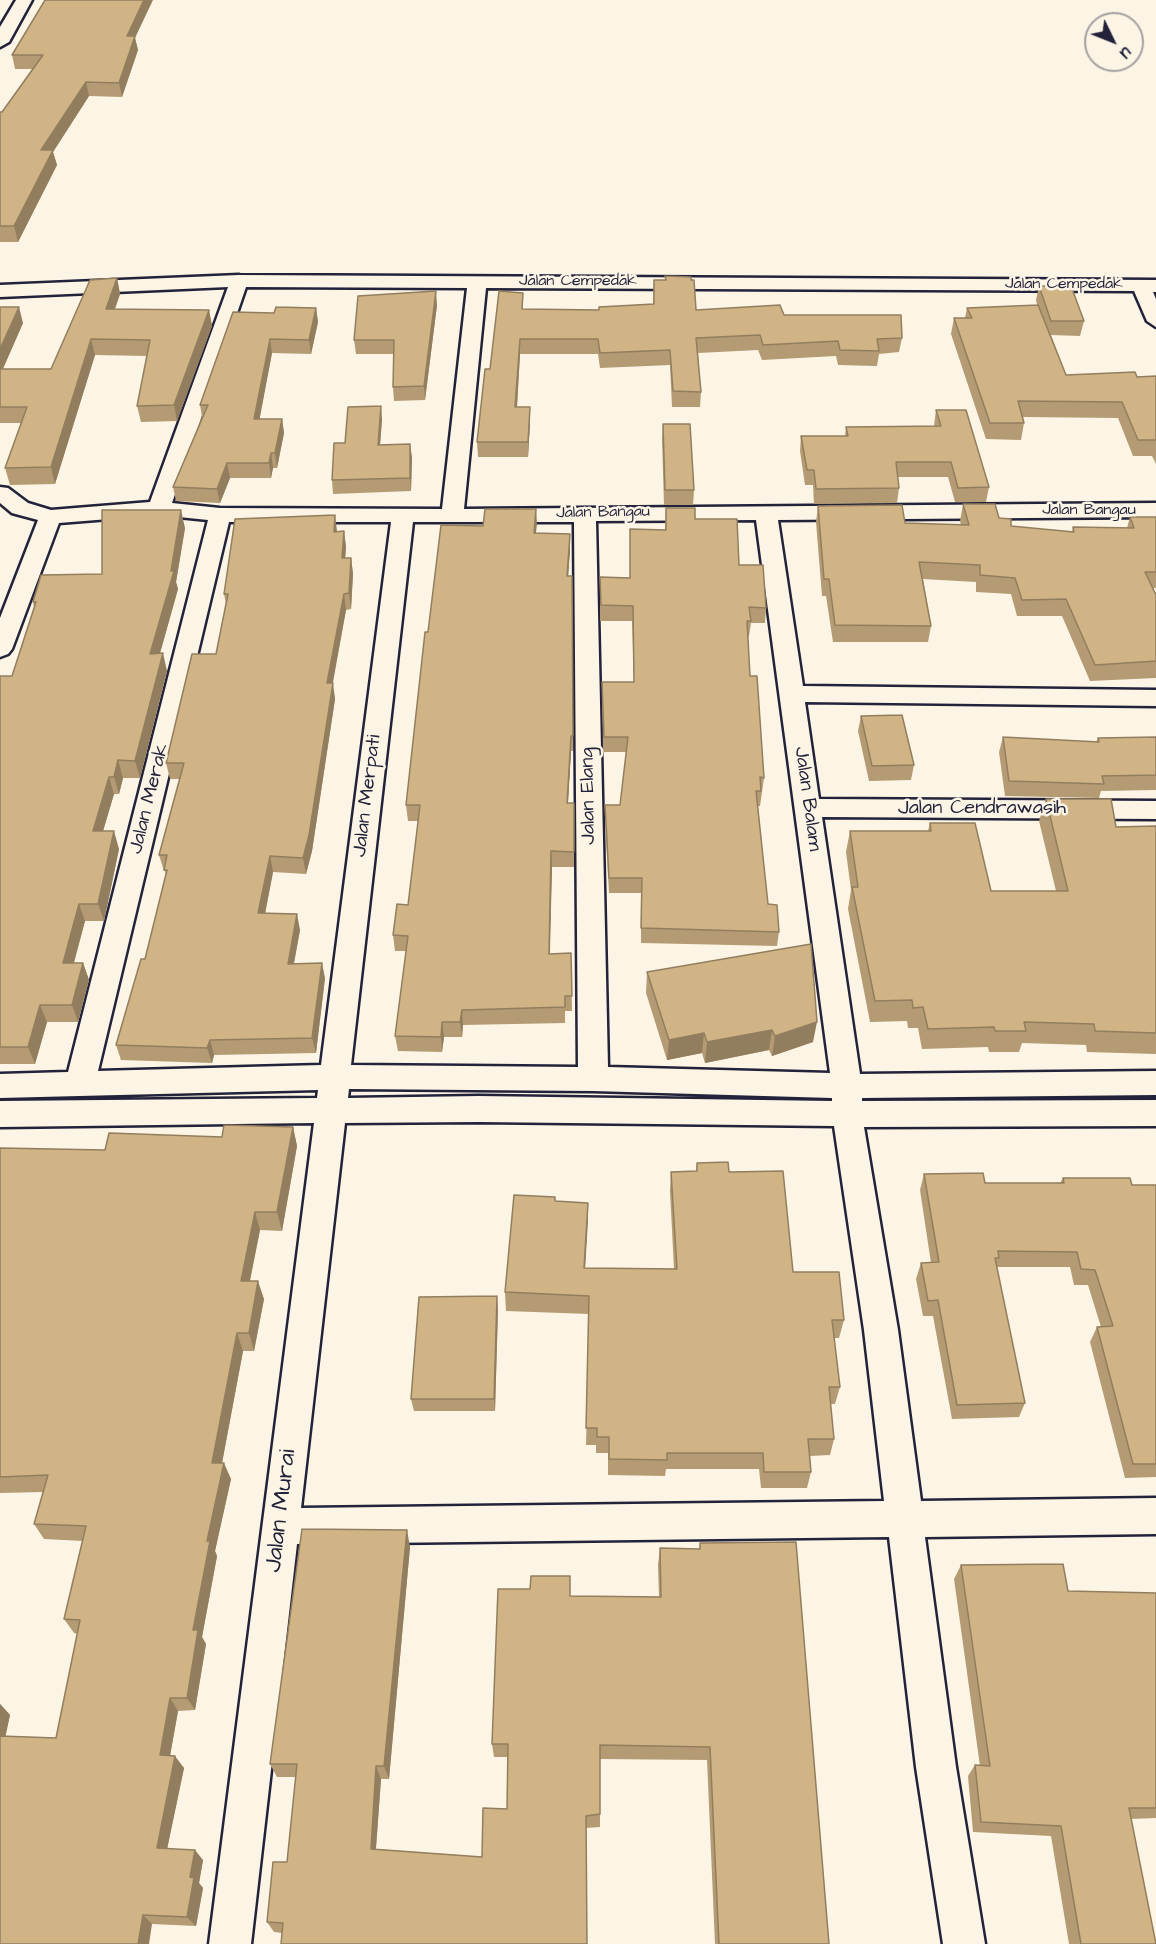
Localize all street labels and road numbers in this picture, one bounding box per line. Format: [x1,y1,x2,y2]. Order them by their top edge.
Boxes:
street label: Jalan Cempedak [519,272,637,292]
street label: Jalan Cempedak [1005,275,1123,295]
street label: Jalan Bangau [1042,501,1136,521]
street label: Jalan Bangau [556,503,650,523]
street label: Jalan Merpati [349,734,387,858]
street label: Jalan Merak [125,741,175,857]
street label: Jalan Balam [788,745,826,853]
street label: Jalan Elang [576,747,602,845]
street label: Jalan Cendrawasih [898,797,1066,821]
street label: Jalan Murai [260,1448,304,1574]

